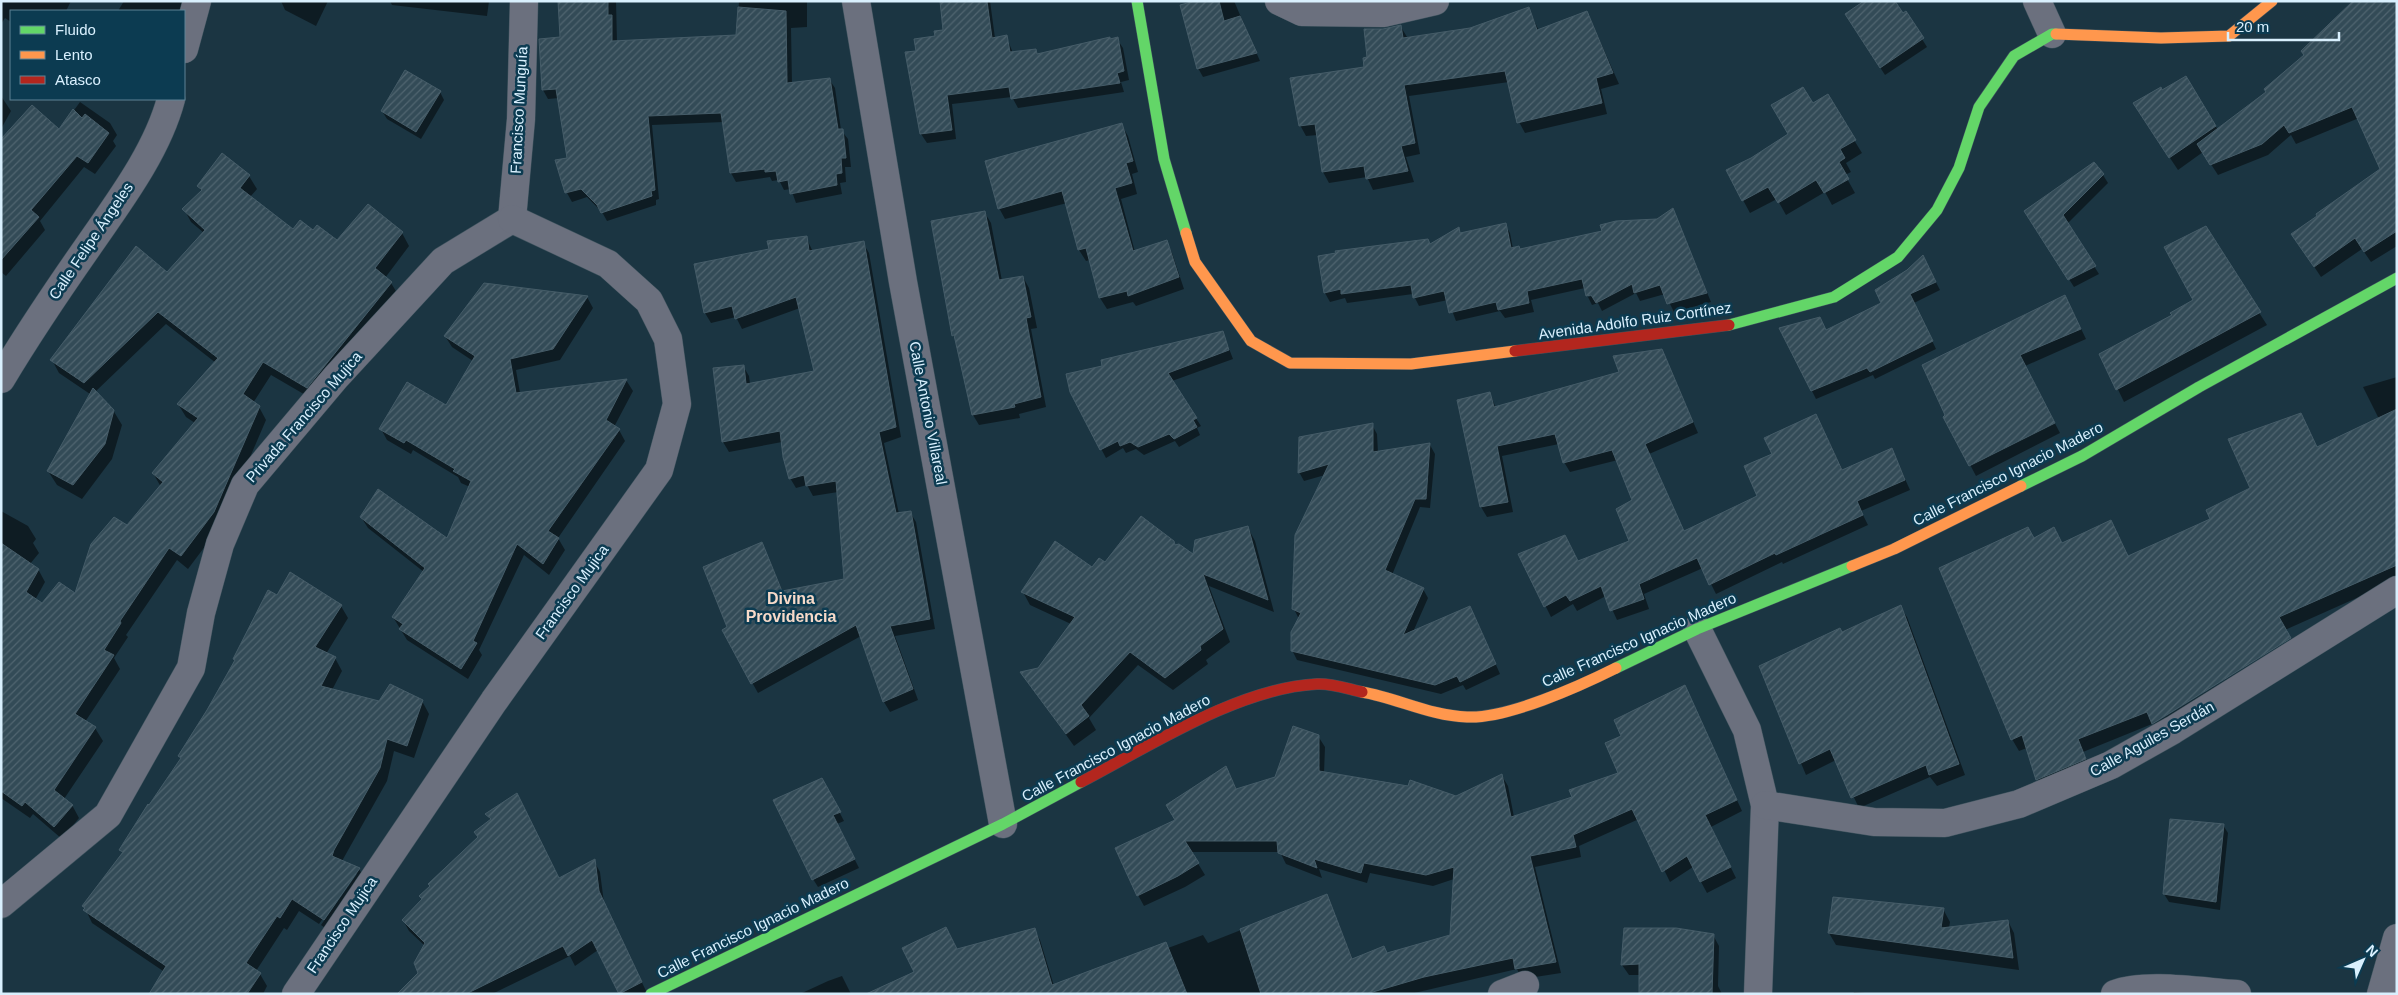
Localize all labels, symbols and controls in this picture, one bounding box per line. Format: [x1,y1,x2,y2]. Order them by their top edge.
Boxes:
legend [10,10,185,100]
scale bar [2228,10,2339,42]
text: 20 m [2236,18,2269,35]
text: Fluido [55,21,96,38]
street label: Francisco Munguía [507,45,530,174]
text: Lento [55,46,93,63]
text: Atasco [55,71,101,88]
street label: Calle Felipe Ángeles [45,179,136,303]
street label: Avenida Adolfo Ruiz Cortínez [1537,299,1733,342]
street label: Calle Antonio Villareal [906,340,951,486]
street label: Privada Francisco Mujica [242,347,365,485]
street label: Calle Francisco Ignacio Madero [1910,418,2106,529]
street label: Francisco Mujica [532,541,612,642]
street label: Calle Francisco Ignacio Madero [1539,589,1739,690]
district label: Divina Providencia [746,590,836,625]
street label: Calle Francisco Ignacio Madero [1019,691,1213,805]
street label: Calle Aguiles Serdán [2087,697,2217,780]
street label: Francisco Mujica [303,873,380,976]
street label: Calle Francisco Ignacio Madero [654,874,851,981]
north arrow [2338,935,2388,985]
text: N [2363,942,2381,960]

